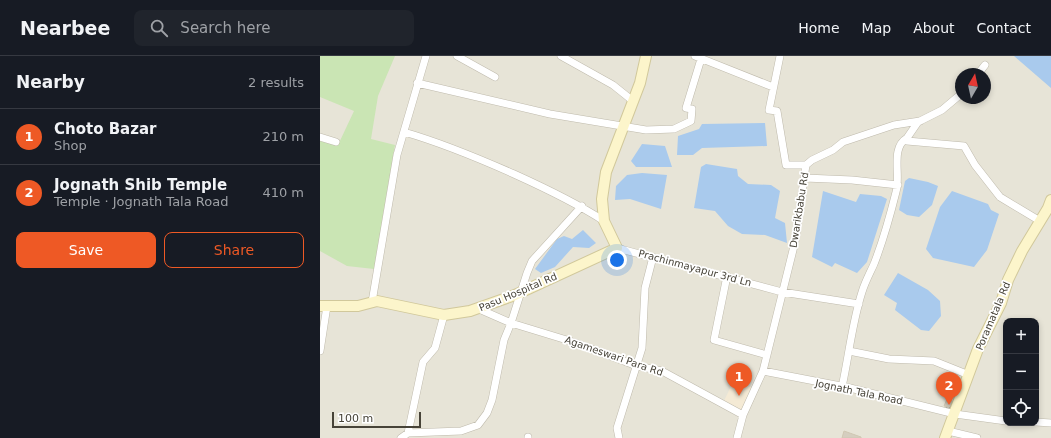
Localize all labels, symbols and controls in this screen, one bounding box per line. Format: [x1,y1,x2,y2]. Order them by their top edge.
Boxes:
search box [134,10,414,46]
text: Nearbee [20,17,110,39]
icon: search [148,17,170,39]
text: Search here [180,19,270,37]
text: Home [798,20,840,36]
text: Map [862,20,891,36]
text: About [913,20,955,36]
text: Contact [977,20,1031,36]
north arrow [955,68,991,104]
text: Nearby [16,72,85,92]
text: 2 results [248,75,304,90]
text: Choto Bazar [54,120,157,138]
text: 1 [24,129,34,144]
text: 210 m [262,129,304,144]
text: Shop [54,138,87,153]
street label: Dwarikbabu Rd [788,171,810,249]
text: Jognath Shib Temple [54,176,227,194]
text: 2 [24,185,34,200]
text: 410 m [262,185,304,200]
text: Temple · Jognath Tala Road [54,194,228,209]
button: Save [16,232,156,268]
button: Share [164,232,304,268]
street label: Prachinmayapur 3rd Ln [637,248,753,288]
your location [607,250,627,270]
street label: Pasu Hospital Rd [477,271,559,313]
street label: Poramatala Rd [974,280,1012,352]
map controls [1003,318,1039,426]
button: + [1003,318,1039,354]
street label: Agameswari Para Rd [563,334,665,378]
button: − [1003,354,1039,390]
pin: 1 [726,363,752,396]
pin: 2 [936,372,962,405]
street label: Jognath Tala Road [813,377,904,407]
button: locate [1003,390,1039,426]
scale bar [332,410,421,429]
text: 100 m [338,412,373,425]

